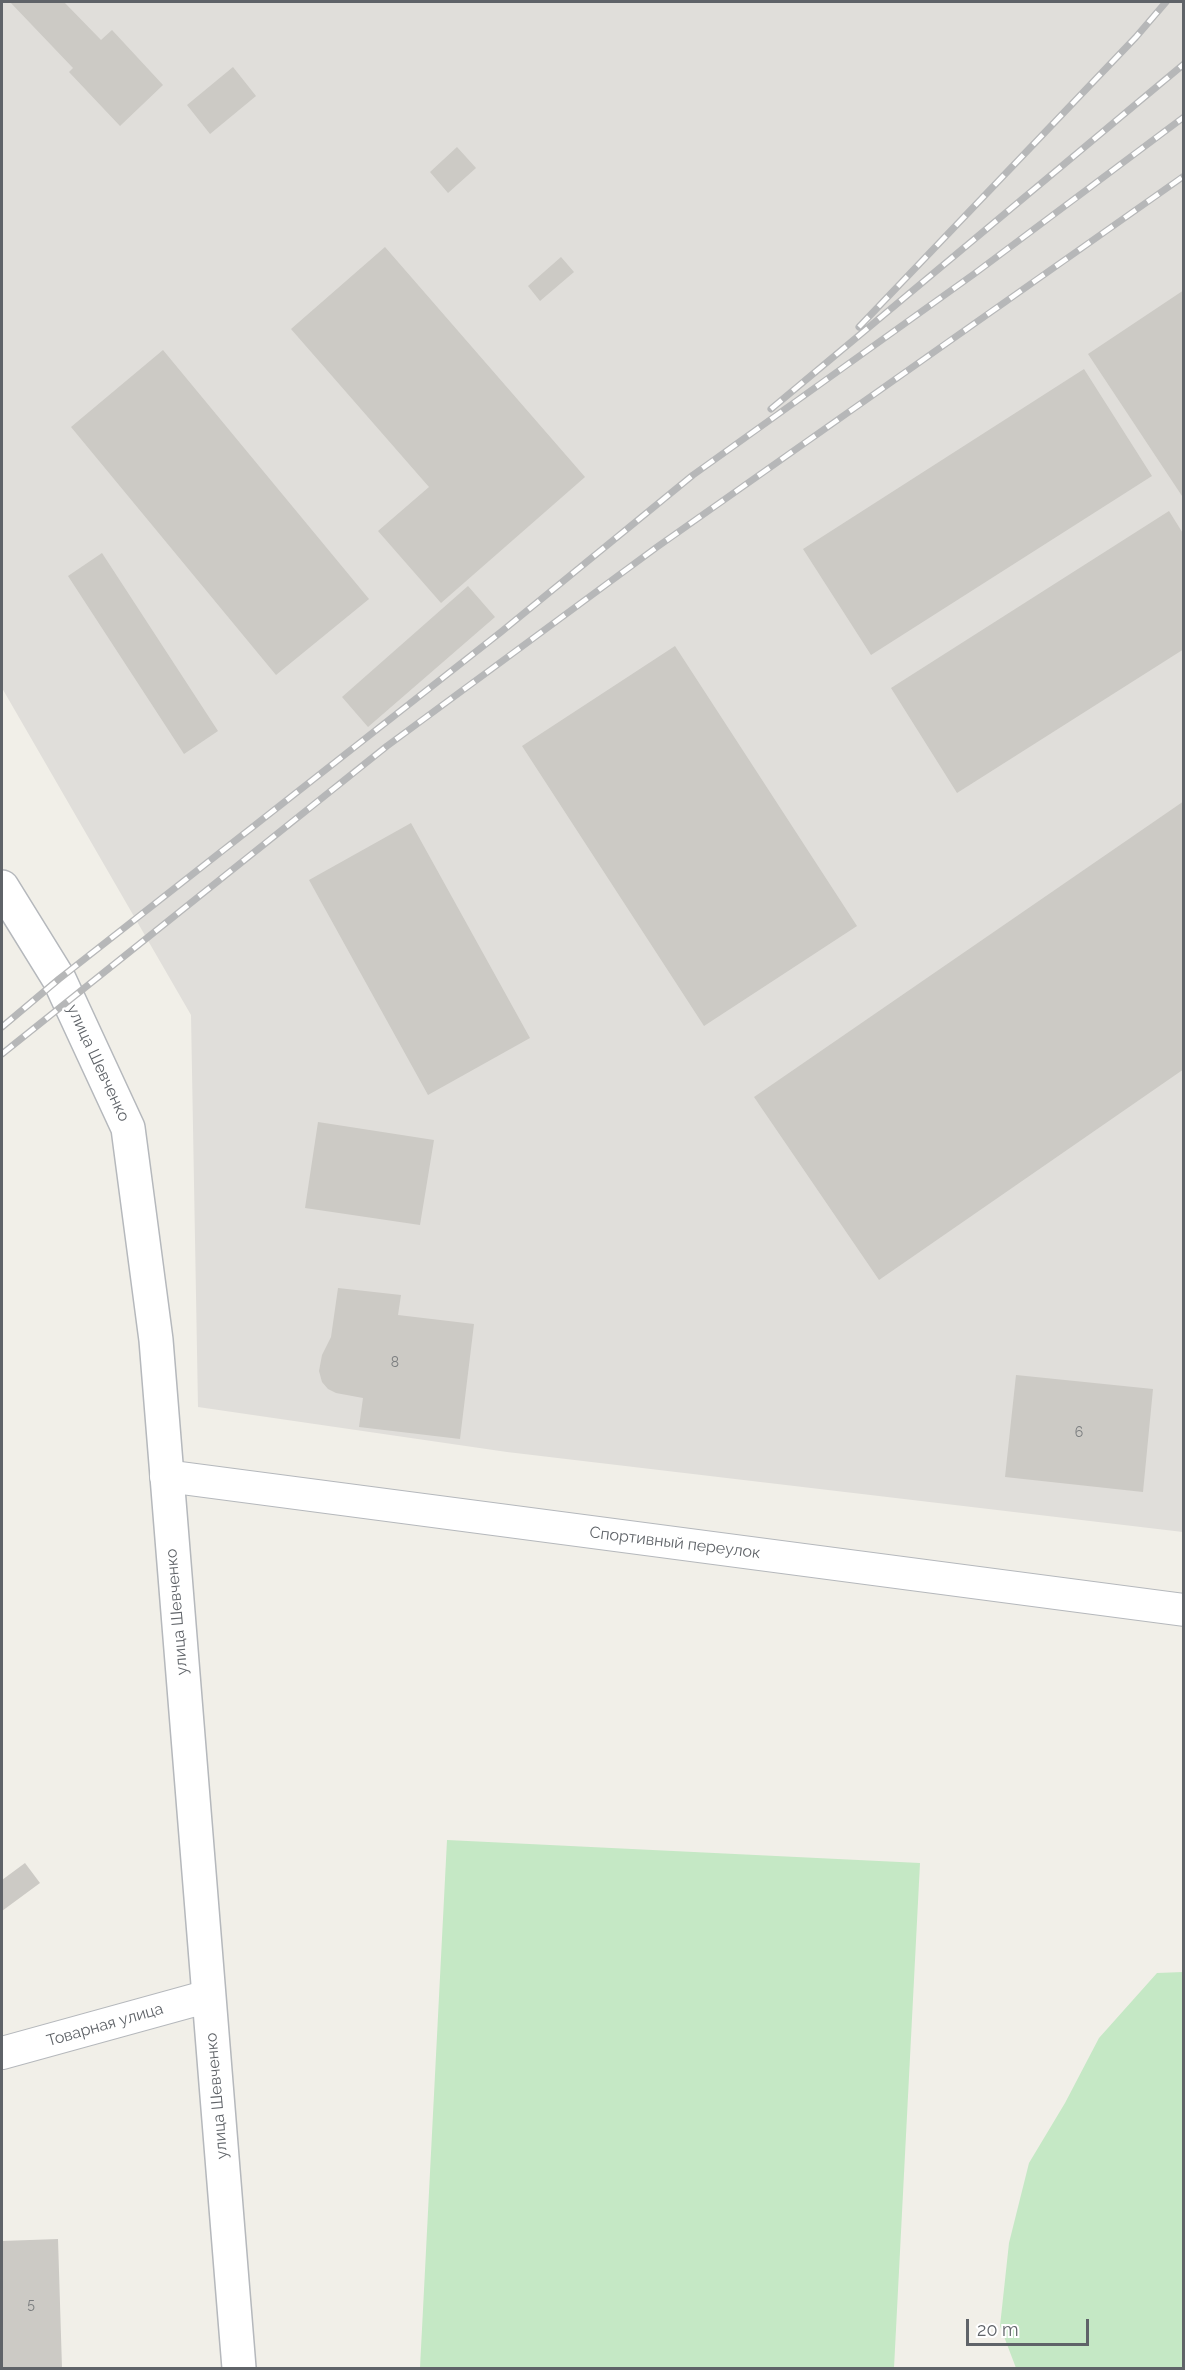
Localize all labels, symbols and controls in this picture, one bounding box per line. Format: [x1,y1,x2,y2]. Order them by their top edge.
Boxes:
street label: улица Шевченко [62,1001,134,1125]
house number: 8 [391,1355,399,1371]
house number: 6 [1075,1425,1083,1441]
street label: Спортивный переулок [588,1523,762,1563]
street label: улица Шевченко [162,1548,192,1676]
street label: Товарная улица [45,1999,165,2051]
street label: улица Шевченко [202,2032,232,2160]
house number: 5 [27,2297,35,2313]
scale bar [969,2307,1092,2345]
text: 20 m [977,2319,1019,2340]

